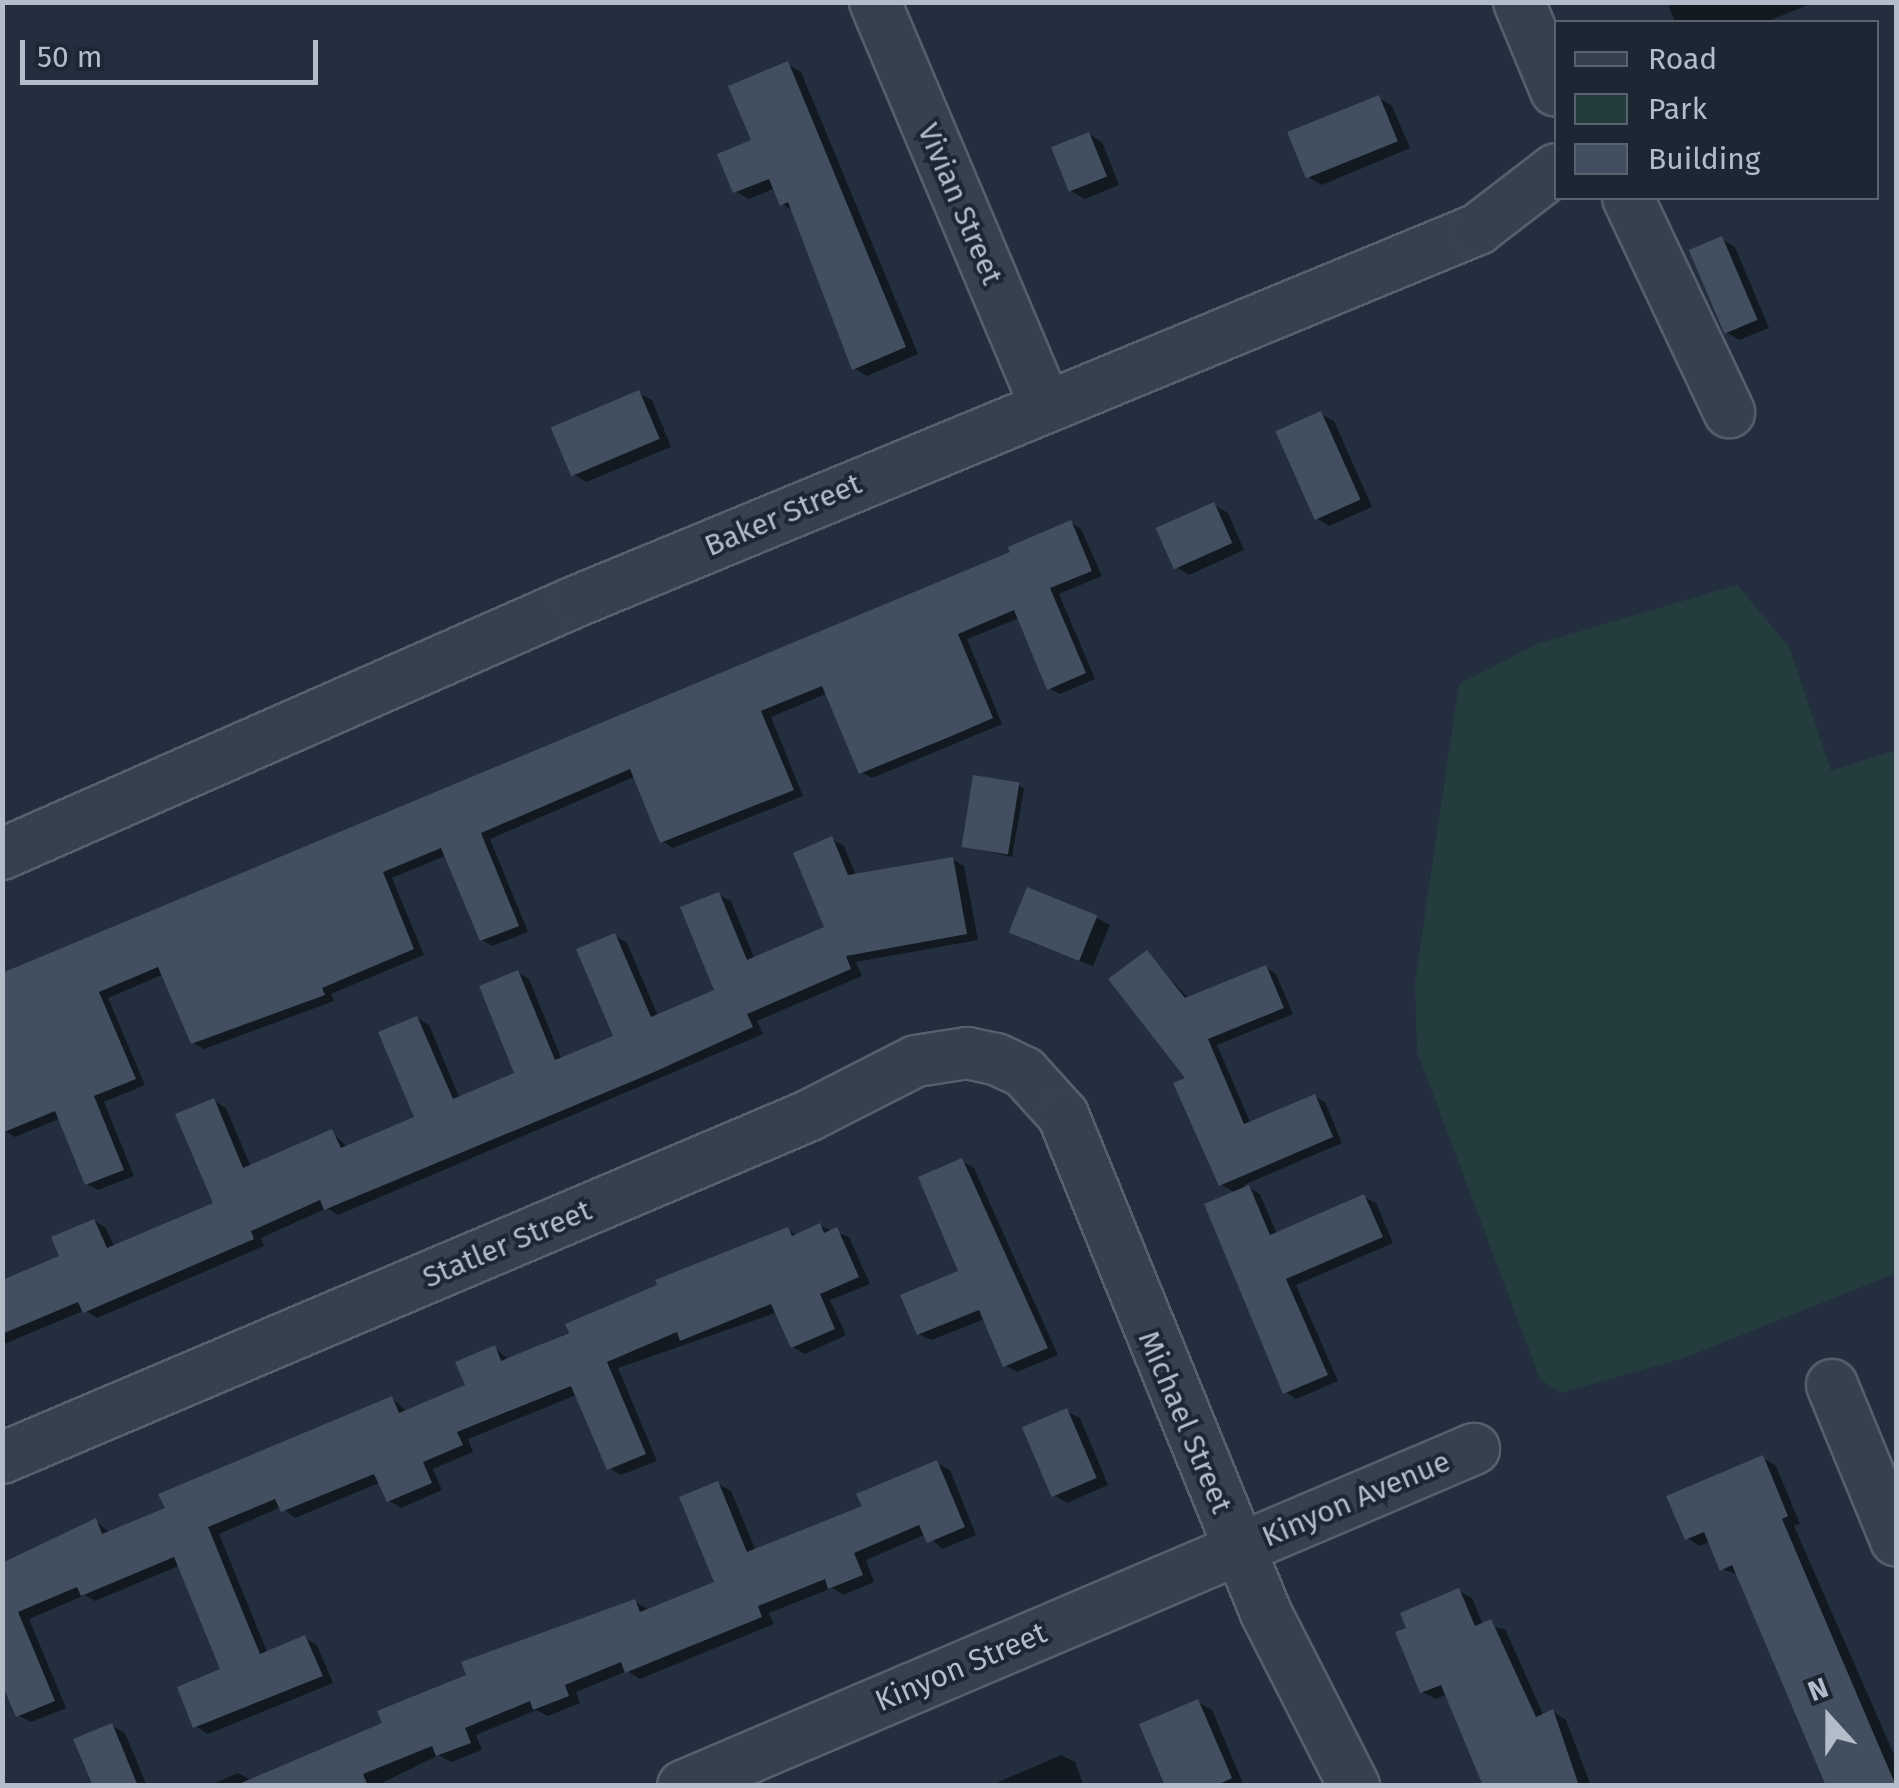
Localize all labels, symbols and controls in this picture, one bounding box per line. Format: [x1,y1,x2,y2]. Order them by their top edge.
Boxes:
scale bar [25,20,322,82]
legend [1554,20,1879,200]
text: 50 m [37,39,102,75]
text: Road [1648,41,1717,77]
text: Park [1648,91,1707,127]
street label: Vivian Street [910,118,1010,290]
text: Building [1648,141,1760,177]
street label: Baker Street [699,466,867,564]
street label: Statler Street [417,1192,597,1296]
street label: Michael Street [1130,1325,1240,1519]
street label: Kinyon Avenue [1257,1443,1455,1555]
street label: Kinyon Street [870,1615,1052,1719]
north arrow [1779,1668,1879,1768]
text: N [1803,1671,1833,1708]

